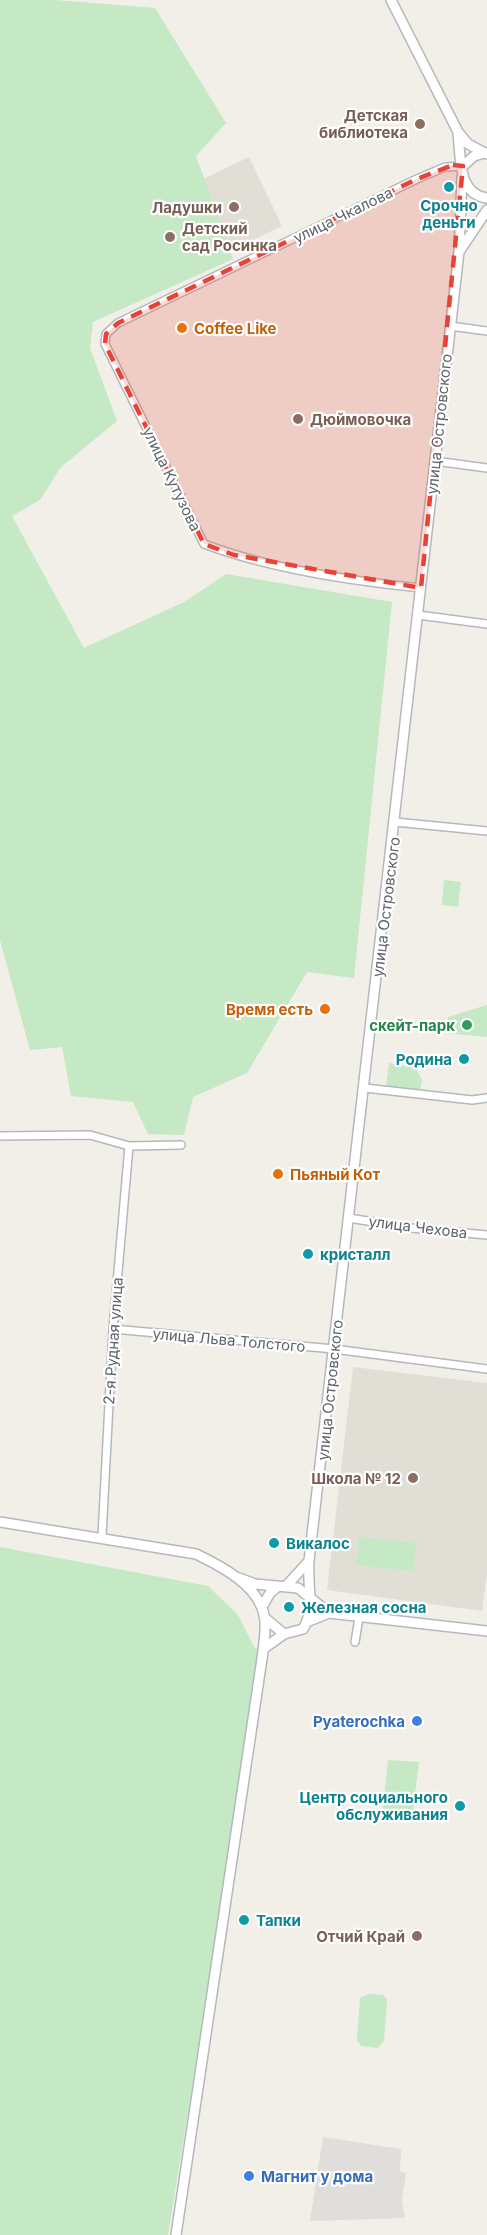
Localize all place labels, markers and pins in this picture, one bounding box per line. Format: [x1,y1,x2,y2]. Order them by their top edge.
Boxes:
place label: Детская библиотека [319,106,408,142]
marker: Детская библиотека [413,117,427,131]
marker: Срочно деньги [442,180,456,194]
place label: Срочно деньги [420,196,478,232]
place label: Ладушки [152,198,222,217]
marker: Ладушки [227,200,241,214]
place label: Детский сад Росинка [182,219,277,255]
marker: Детский сад Росинка [163,230,177,244]
place label: Coffee Like [194,319,277,338]
marker: Coffee Like [175,321,189,335]
place label: Дюймовочка [310,410,411,429]
marker: Дюймовочка [291,412,305,426]
place label: Время есть [226,1000,313,1019]
marker: Время есть [318,1002,332,1016]
place label: скейт-парк [369,1016,455,1035]
marker: скейт-парк [460,1018,474,1032]
place label: Родина [396,1050,452,1069]
marker: Родина [457,1052,471,1066]
place label: Пьяный Кот [290,1165,380,1184]
marker: Пьяный Кот [271,1167,285,1181]
place label: кристалл [320,1245,391,1264]
marker: кристалл [301,1247,315,1261]
place label: Школа № 12 [311,1469,401,1488]
marker: Школа № 12 [406,1471,420,1485]
place label: Викалос [286,1534,350,1553]
marker: Викалос [267,1536,281,1550]
place label: Железная сосна [301,1598,426,1617]
marker: Железная сосна [282,1600,296,1614]
place label: Pyaterochka [313,1712,405,1731]
marker: Pyaterochka [410,1714,424,1728]
place label: Центр социального обслуживания [299,1788,448,1824]
marker: Центр социального обслуживания [453,1799,467,1813]
place label: Тапки [256,1911,301,1930]
marker: Тапки [237,1913,251,1927]
place label: Отчий Край [316,1927,405,1946]
marker: Отчий Край [410,1929,424,1943]
place label: Магнит у дома [261,2167,373,2186]
marker: Магнит у дома [242,2169,256,2183]

